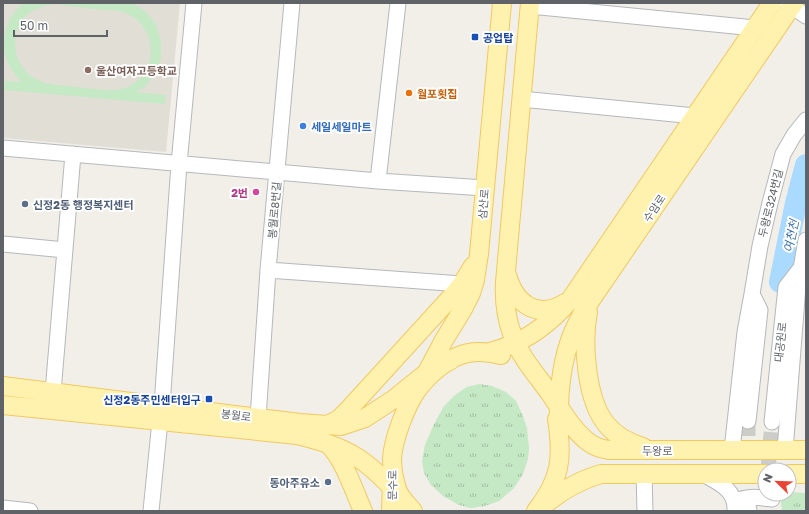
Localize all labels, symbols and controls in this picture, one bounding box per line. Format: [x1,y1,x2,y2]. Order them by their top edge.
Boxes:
scale bar [14,12,107,38]
text: 50 m [20,18,48,33]
place label: 공업탑 [483,31,513,44]
marker: 공업탑 [470,32,480,42]
place label: 울산여자고등학교 [96,64,177,77]
marker: 울산여자고등학교 [83,65,93,75]
place label: 월포횟집 [417,87,457,100]
marker: 월포횟집 [404,88,414,98]
place label: 세일세일마트 [311,120,372,133]
marker: 세일세일마트 [298,121,308,131]
street label: 두왕로324번길 [755,167,785,239]
street label: 봉월로8번길 [265,181,283,239]
place label: 2번 [231,186,248,199]
marker: 2번 [251,187,261,197]
street label: 삼산로 [475,188,491,220]
street label: 수암로 [640,192,668,224]
place label: 신정2동 행정복지센터 [33,198,134,211]
marker: 신정2동 행정복지센터 [20,199,30,209]
water label: 여천천 [780,216,802,254]
street label: 대공원로 [771,321,789,363]
place label: 신정2동주민센터입구 [103,393,201,406]
marker: 신정2동주민센터입구 [204,394,214,404]
street label: 봉월로 [220,407,252,423]
street label: 두왕로 [642,444,672,457]
north arrow [757,462,797,502]
street label: 문수로 [385,470,399,500]
text: N [760,472,775,484]
place label: 동아주유소 [269,476,320,489]
marker: 동아주유소 [323,477,333,487]

